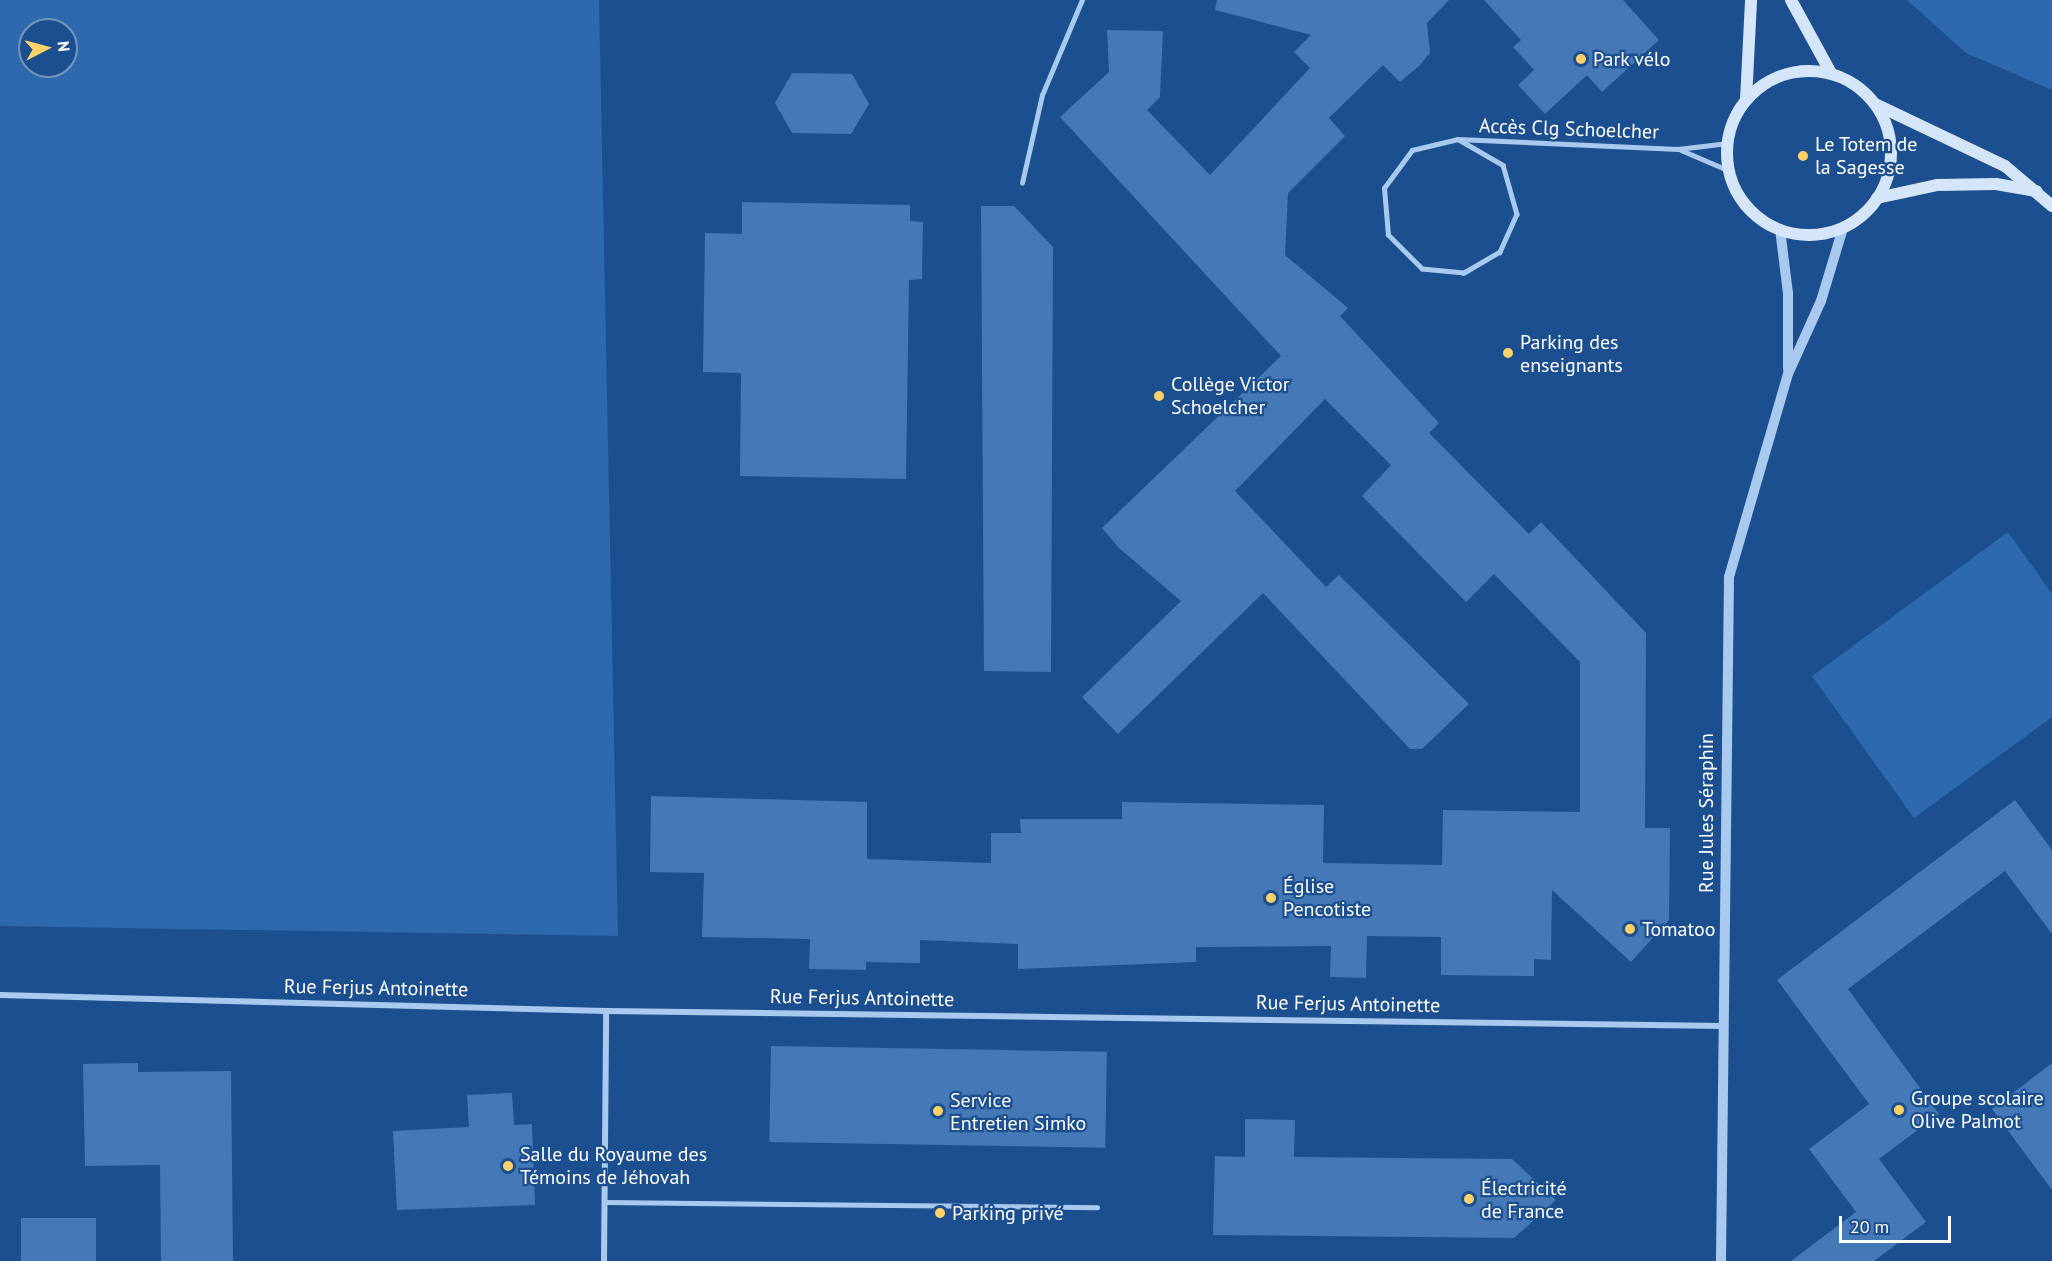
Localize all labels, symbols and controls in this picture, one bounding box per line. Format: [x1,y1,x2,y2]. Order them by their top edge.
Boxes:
north arrow [18,18,78,78]
text: N [53,40,74,53]
place label: Park vélo [1593,47,1671,71]
marker: Park vélo [1574,52,1588,66]
street label: Accès Clg Schoelcher [1479,114,1659,144]
place label: Le Totem de la Sagesse [1815,132,1918,179]
marker: Le Totem de la Sagesse [1796,149,1810,163]
place label: Parking des enseignants [1520,330,1623,377]
marker: Parking des enseignants [1501,346,1515,360]
place label: Collège Victor Schoelcher [1171,372,1290,419]
marker: Collège Victor Schoelcher [1152,389,1166,403]
street label: Rue Jules Séraphin [1694,733,1718,893]
place label: Église Pencotiste [1283,874,1371,921]
marker: Église Pencotiste [1264,891,1278,905]
place label: Tomatoo [1642,917,1715,941]
marker: Tomatoo [1623,922,1637,936]
street label: Rue Ferjus Antoinette [283,974,469,1002]
street label: Rue Ferjus Antoinette [769,984,955,1012]
street label: Rue Ferjus Antoinette [1255,990,1441,1018]
place label: Groupe scolaire Olive Palmot [1911,1086,2044,1133]
place label: Service Entretien Simko [950,1088,1086,1135]
marker: Groupe scolaire Olive Palmot [1892,1103,1906,1117]
marker: Service Entretien Simko [931,1104,945,1118]
place label: Salle du Royaume des Témoins de Jéhovah [520,1142,707,1189]
marker: Salle du Royaume des Témoins de Jéhovah [501,1159,515,1173]
place label: Électricité de France [1481,1176,1567,1223]
marker: Électricité de France [1462,1192,1476,1206]
place label: Parking privé [952,1201,1064,1225]
scale bar [1842,1204,1954,1242]
marker: Parking privé [933,1206,947,1220]
text: 20 m [1850,1215,1889,1238]

